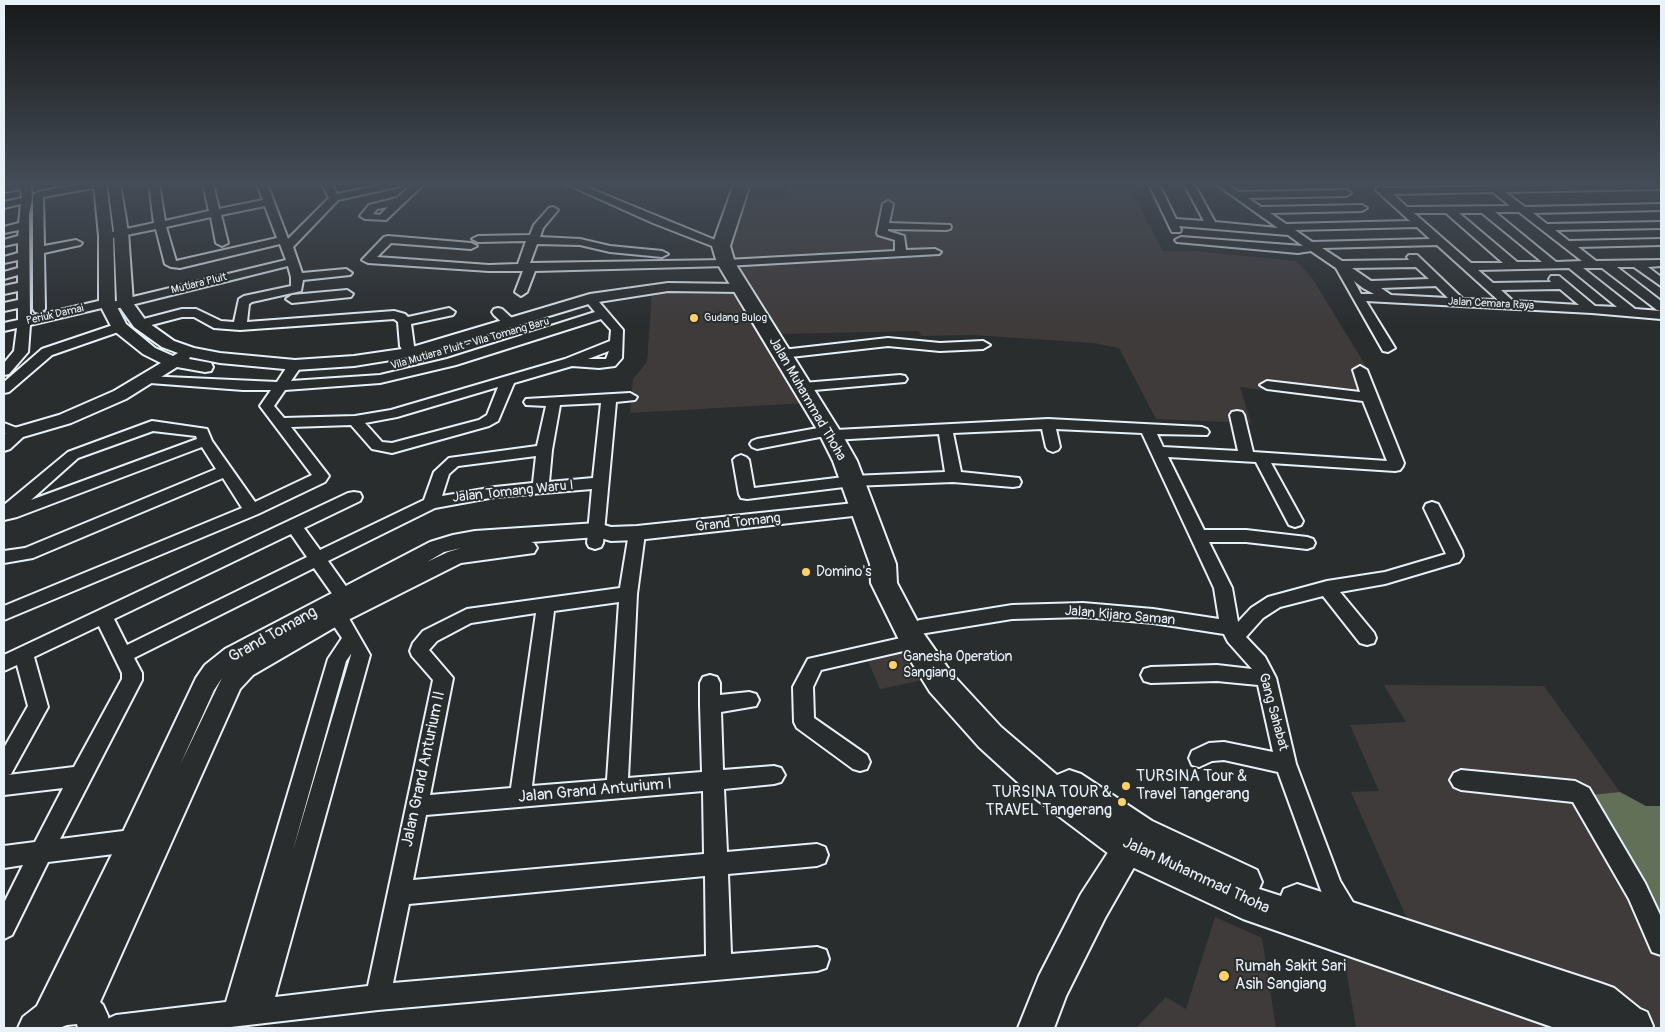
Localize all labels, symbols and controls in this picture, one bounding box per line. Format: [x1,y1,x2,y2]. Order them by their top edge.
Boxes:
street label: Mutiara Pluit [170,271,228,297]
street label: Jalan Cemara Raya [1448,295,1534,313]
street label: Periuk Damai [25,302,85,328]
place label: Gudang Bulog [704,311,767,325]
marker: Gudang Bulog [688,312,700,324]
street label: Vila Mutiara Pluit - Vila Tomang Baru [389,315,551,373]
street label: Jalan Muhammad Thoha [765,334,849,464]
street label: Jalan Tomang Waru I [452,477,574,507]
street label: Grand Tomang [694,510,782,536]
place label: Domino's [816,564,871,580]
marker: Domino's [800,566,812,578]
street label: Grand Tomang [225,603,321,667]
street label: Jalan Kijaro Saman [1064,603,1176,629]
place label: Ganesha Operation Sangiang [903,649,1012,682]
marker: Ganesha Operation Sangiang [887,659,899,671]
street label: Gang Sahabat [1255,671,1291,753]
street label: Jalan Grand Anturium II [398,689,450,849]
place label: TURSINA Tour & Travel Tangerang [1136,767,1250,805]
street label: Jalan Grand Anturium I [517,775,673,807]
marker: TURSINA Tour & Travel Tangerang [1120,780,1132,792]
place label: TURSINA TOUR & TRAVEL Tangerang [986,783,1112,821]
marker: TURSINA TOUR & TRAVEL Tangerang [1116,796,1128,808]
street label: Jalan Muhammad Thoha [1119,833,1273,919]
place label: Rumah Sakit Sari Asih Sangiang [1235,957,1346,995]
marker: Rumah Sakit Sari Asih Sangiang [1217,969,1231,983]

